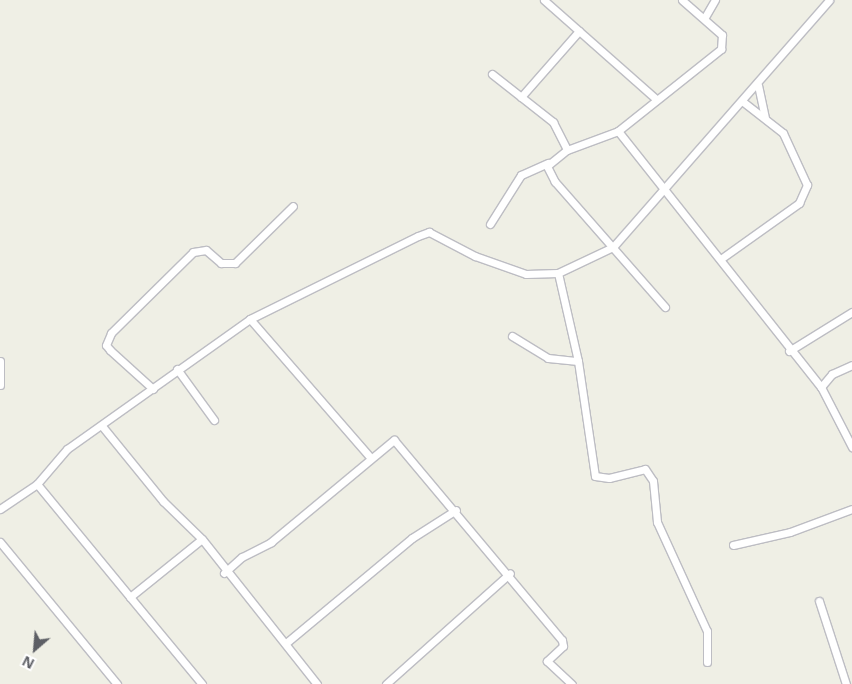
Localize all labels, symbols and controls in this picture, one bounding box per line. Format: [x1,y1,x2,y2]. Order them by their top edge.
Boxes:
north arrow [10,624,60,674]
text: N [19,652,37,674]

